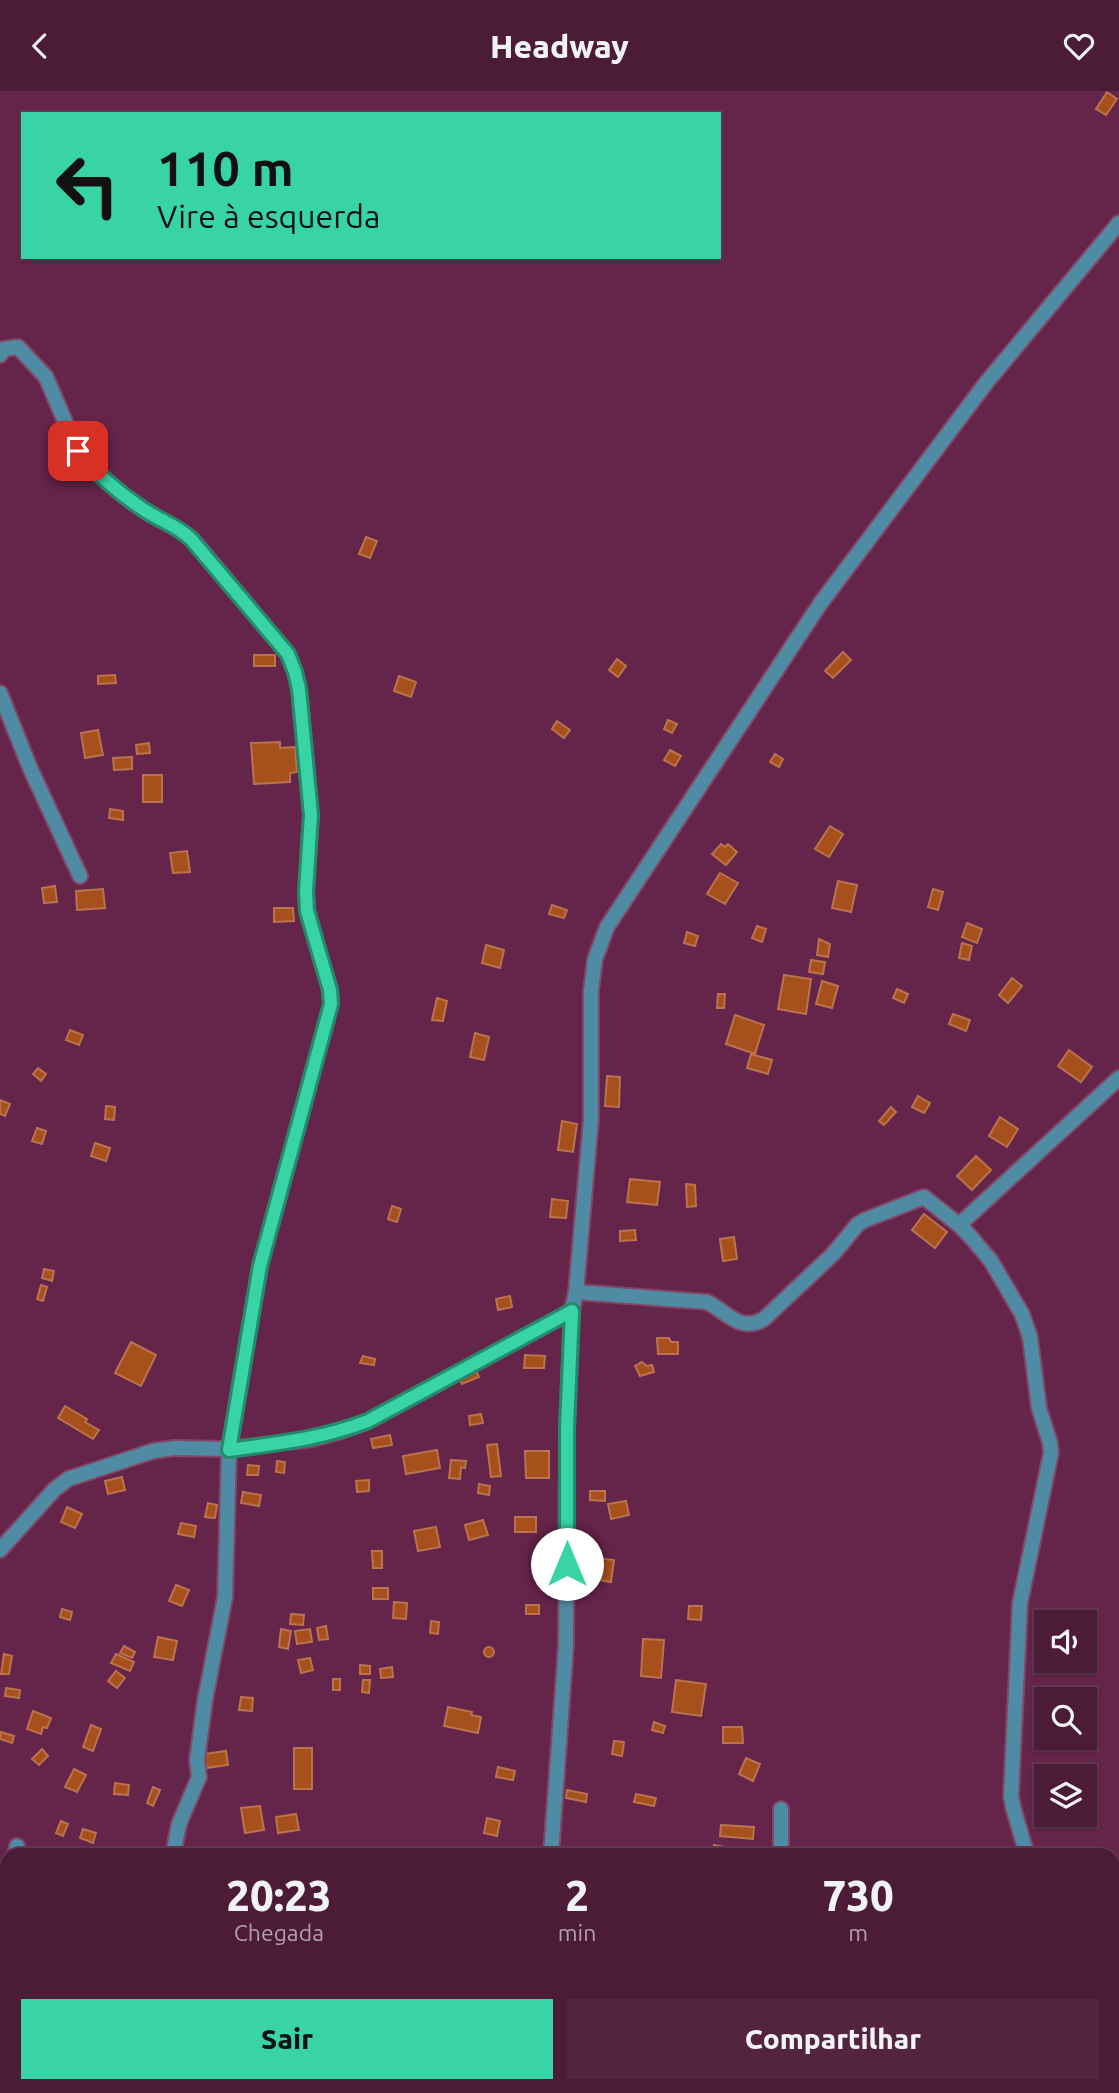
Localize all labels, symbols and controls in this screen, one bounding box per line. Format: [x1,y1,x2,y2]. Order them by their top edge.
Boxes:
icon: back [21,27,59,65]
icon: heart [1060,27,1098,65]
text: Headway [490,28,629,64]
icon: left [42,140,133,231]
text: 110 m [157,140,294,195]
text: Vire à esquerda [157,198,380,234]
pin [48,421,108,481]
icon: arrive [59,432,97,470]
position arrow [530,1527,604,1601]
map controls [1034,1610,1097,1827]
button: sound [1034,1610,1097,1673]
button: search [1034,1687,1097,1750]
button: layers [1034,1764,1097,1827]
text: 20:23 [226,1872,331,1919]
text: 2 [565,1872,589,1919]
text: 730 [823,1872,894,1919]
text: Chegada [234,1920,324,1945]
text: min [558,1920,596,1945]
text: m [848,1920,868,1945]
button: Sair [21,1999,553,2079]
button: Compartilhar [567,1999,1099,2079]

